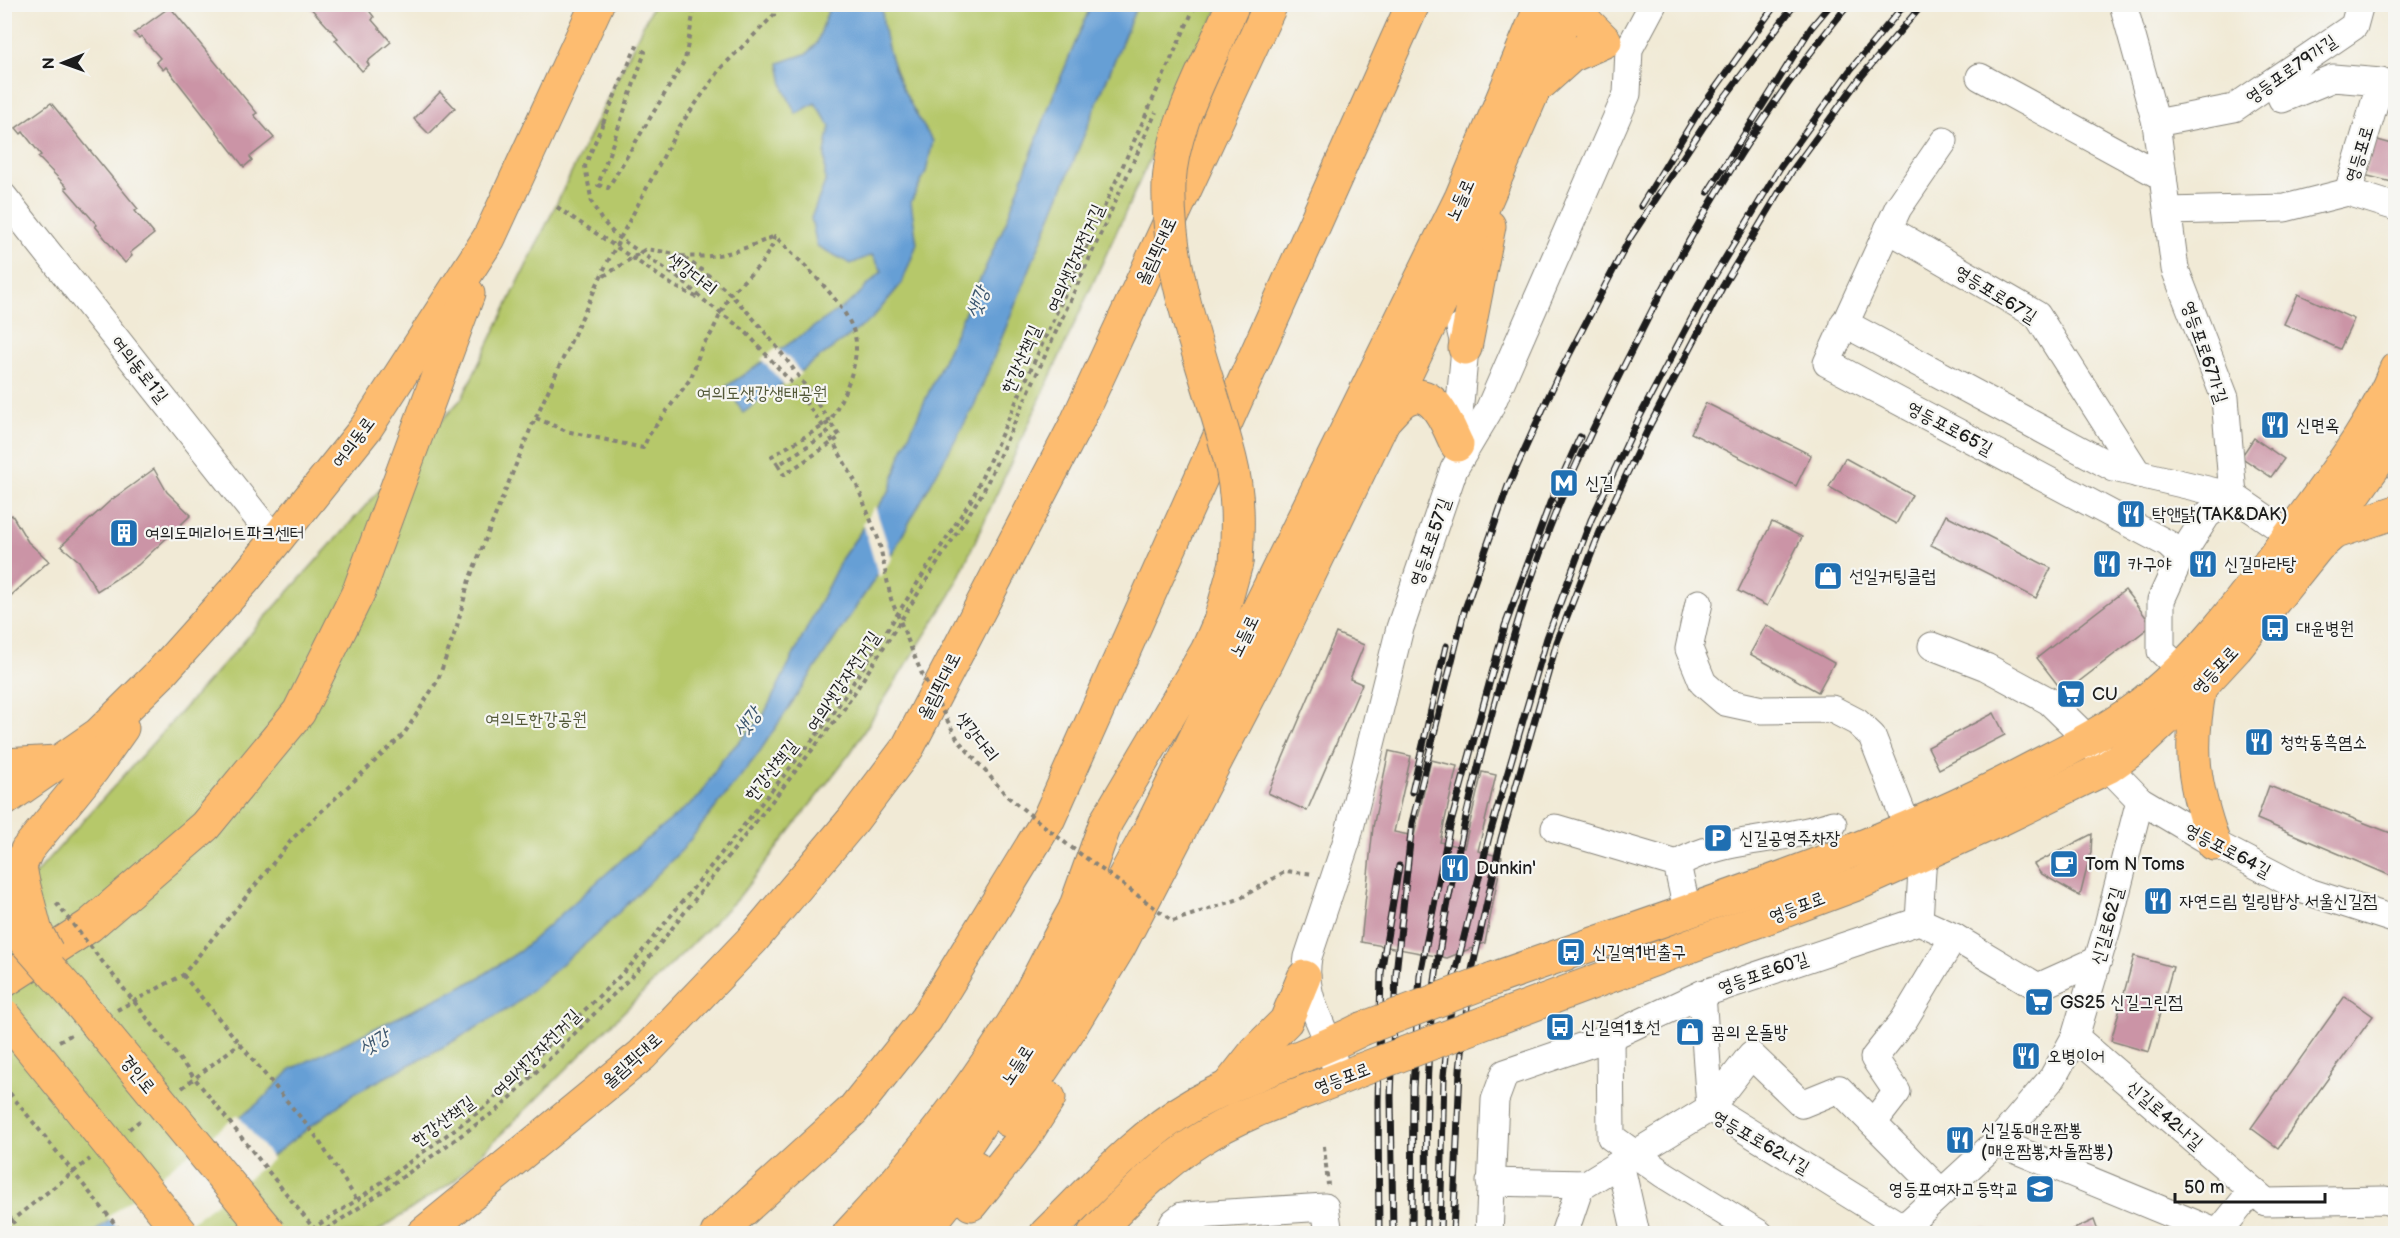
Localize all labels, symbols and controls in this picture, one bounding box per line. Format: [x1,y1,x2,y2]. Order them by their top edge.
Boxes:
street label: 영등포로79가길 [2242,30,2341,108]
north arrow [33,33,93,93]
text: N [40,57,59,69]
street label: 영등포로 [2341,123,2378,185]
street label: 노들로 [1442,176,1479,224]
street label: 여의샛강자전거길 [1042,201,1109,315]
street label: 올림픽대로 [1132,214,1181,288]
street label: 샛강다리 [662,248,721,301]
street label: 영등포로67길 [1951,261,2041,328]
water label: 샛강 [961,280,996,322]
street label: 영등포로67가길 [2177,298,2232,407]
street label: 한강산책길 [997,321,1046,397]
street label: 여의동로1길 [107,332,173,407]
park label: 여의도샛강생태공원 [697,383,827,404]
street label: 영등포로65길 [1903,397,1997,460]
restaurant icon: 신면옥 [2259,409,2291,441]
street label: 여의동로 [328,413,379,472]
place label: 신면옥 [2296,415,2339,436]
metro station icon: 신길 [1548,467,1580,499]
place label: 신길 [1585,473,1614,494]
street label: 영등포로57길 [1406,495,1455,589]
restaurant icon: 탁앤닭(TAK&DAK) [2115,498,2147,530]
place label: 탁앤닭(TAK&DAK) [2152,504,2287,525]
building icon: 여의도메리어트파크센터 [108,517,140,549]
place label: 여의도메리어트파크센터 [145,523,304,544]
restaurant icon: 카구야 [2091,548,2123,580]
restaurant icon: 신길마라탕 [2187,548,2219,580]
place label: 카구야 [2128,554,2172,575]
place label: 신길마라탕 [2224,554,2297,575]
shop icon: 선일커팅클럽 [1812,560,1844,592]
place label: 선일커팅클럽 [1849,566,1936,587]
street label: 노들로 [1225,612,1263,660]
bus stop icon: 대윤병원 [2259,612,2291,644]
place label: 대윤병원 [2296,618,2354,639]
street label: 여의샛강자전거길 [802,627,885,735]
street label: 영등포로 [2188,642,2243,699]
street label: 올림픽대로 [914,649,965,723]
supermarket icon: CU [2055,678,2087,710]
place label: CU [2092,684,2118,705]
water label: 샛강 [729,700,769,743]
street label: 샛강다리 [950,708,1003,767]
park label: 여의도한강공원 [485,709,587,730]
restaurant icon: 청학동흑염소 [2243,726,2275,758]
place label: 청학동흑염소 [2280,732,2367,753]
street label: 한강산책길 [740,735,803,805]
street label: 영등포로64길 [2181,819,2275,882]
parking icon: 신길공영주차장 [1702,822,1734,854]
place label: 신길공영주차장 [1739,828,1840,849]
cafe icon: Tom N Toms [2048,848,2080,880]
restaurant icon: Dunkin' [1439,852,1471,884]
place label: Tom N Toms [2085,854,2185,875]
place label: Dunkin' [1476,858,1536,879]
street label: 신길로62길 [2087,884,2128,967]
restaurant icon: 자연드림 힐링밥상 서울신길점 [2142,885,2174,917]
street label: 영등포로 [1766,887,1828,928]
place label: 자연드림 힐링밥상 서울신길점 [2179,891,2378,912]
bus stop icon: 신길역1번출구 [1555,936,1587,968]
place label: 신길역1번출구 [1592,942,1686,963]
street label: 영등포로60길 [1715,948,1812,999]
supermarket icon: GS25 신길그린점 [2023,986,2055,1018]
place label: GS25 신길그린점 [2060,992,2183,1013]
street label: 여의샛강자전거길 [488,1005,585,1102]
bus stop icon: 신길역1호선 [1544,1011,1576,1043]
shop icon: 꿈의 온돌방 [1674,1016,1706,1048]
place label: 신길역1호선 [1581,1017,1660,1038]
place label: 꿈의 온돌방 [1711,1022,1789,1043]
water label: 샛강 [355,1023,397,1061]
street label: 올림픽대로 [598,1028,666,1092]
restaurant icon: 오병이어 [2010,1040,2042,1072]
street label: 노들로 [997,1041,1038,1089]
place label: 오병이어 [2047,1046,2105,1067]
street label: 경인로 [116,1051,159,1098]
street label: 영등포로 [1311,1058,1373,1099]
street label: 신길로42나길 [2122,1077,2207,1154]
street label: 한강산책길 [408,1091,479,1151]
street label: 영등포로62나길 [1709,1106,1813,1179]
place label: 신길동매운짬뽕 (매운짬뽕,차돌짬뽕) [1981,1120,2113,1162]
restaurant icon: 신길동매운짬뽕 (매운짬뽕,차돌짬뽕) [1944,1124,1976,1156]
scale bar [2175,1166,2325,1204]
school or university icon: 영등포여자고등학교 [2024,1173,2056,1205]
text: 50 m [2184,1177,2225,1198]
place label: 영등포여자고등학교 [1889,1179,2019,1200]

